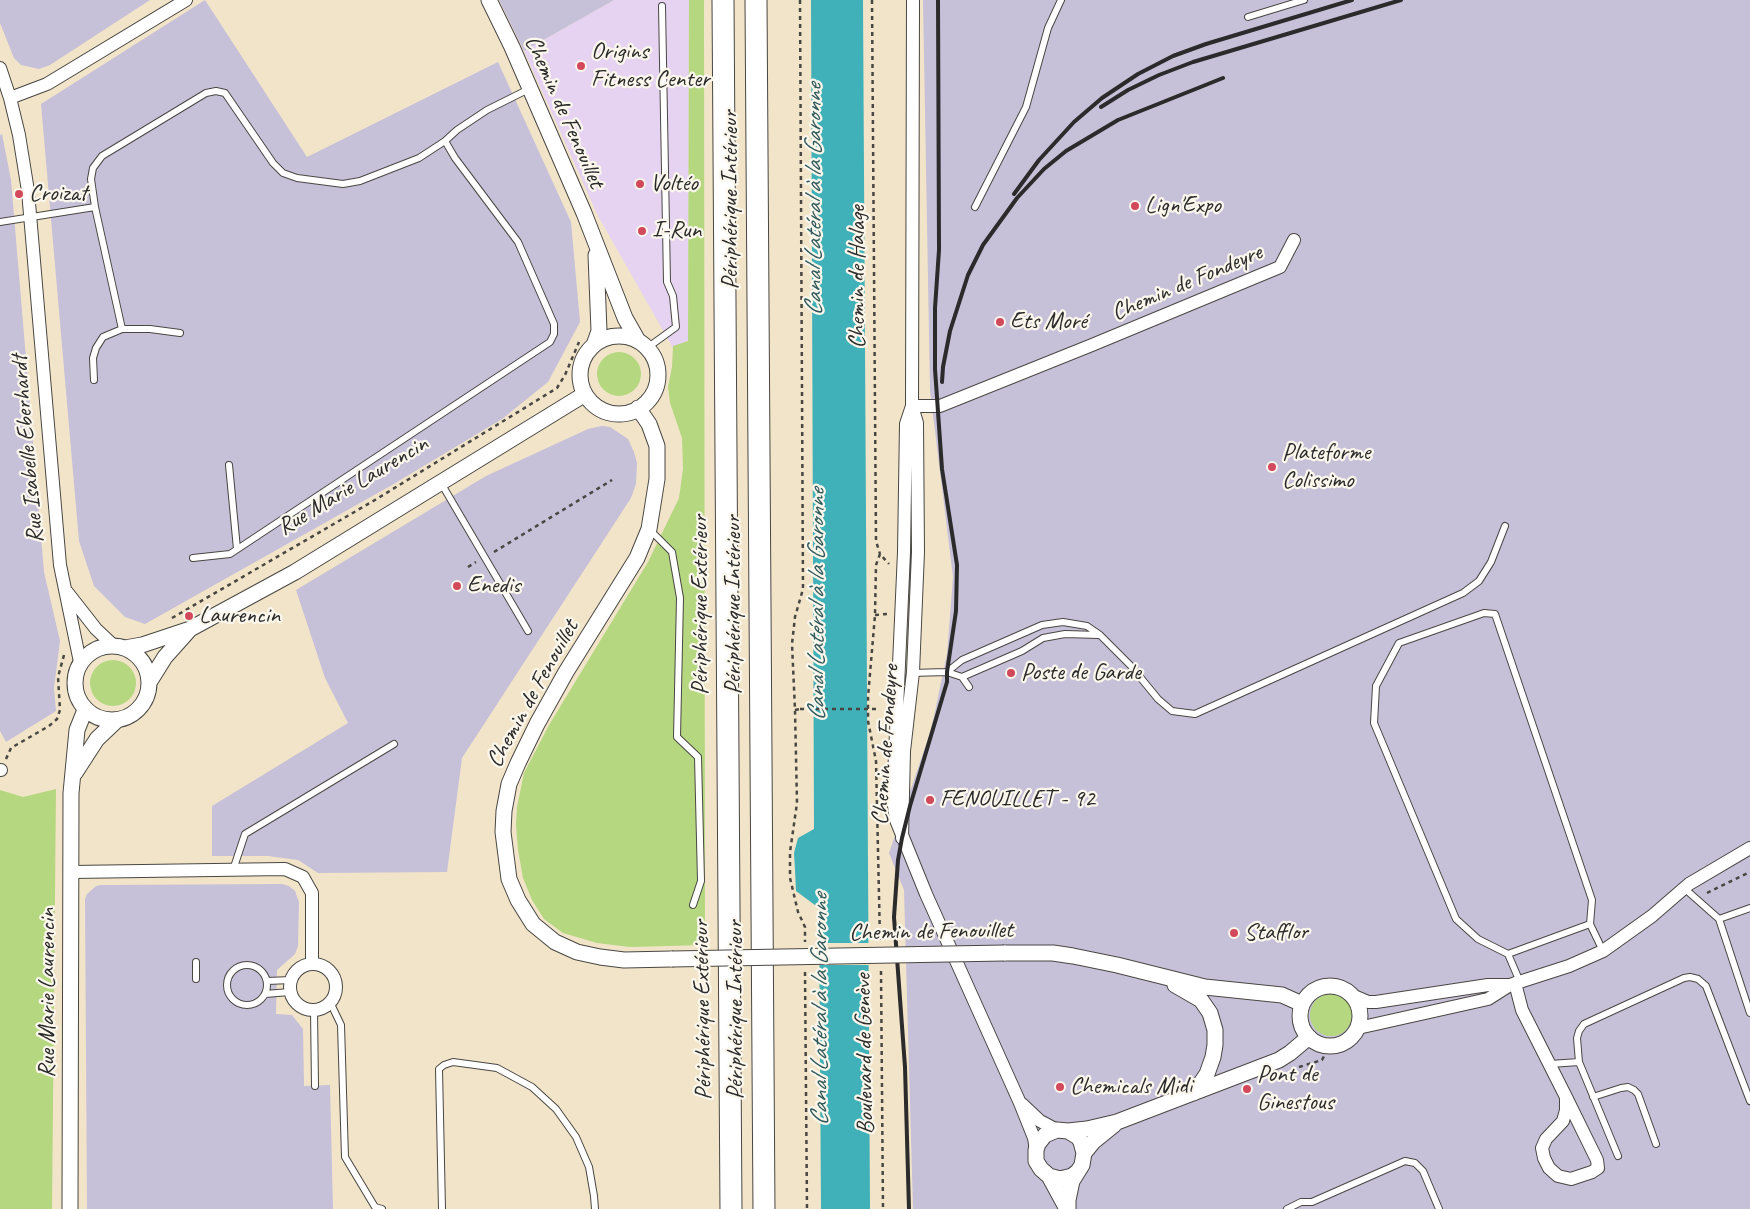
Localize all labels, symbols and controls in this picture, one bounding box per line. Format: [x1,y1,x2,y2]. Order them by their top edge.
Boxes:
street label: Chemin de Fenouillet [518,31,610,193]
place label: Origins Fitness Center [591,38,710,94]
marker: Origins Fitness Center [575,60,587,72]
water label: Canal Latéral à la Garonne [799,84,829,316]
street label: Périphérique Intérieur [717,110,745,290]
place label: Voltéo [650,170,698,198]
marker: Voltéo [634,178,646,190]
place label: Croizat [29,180,87,208]
marker: Croizat [13,188,25,200]
place label: Lign'Expo [1145,192,1221,220]
marker: Lign'Expo [1129,200,1141,212]
street label: Chemin de Halage [844,205,872,349]
place label: I-Run [652,217,701,245]
marker: I-Run [636,225,648,237]
street label: Chemin de Fondeyre [1107,238,1267,328]
place label: Ets Moré [1010,308,1087,336]
marker: Ets Moré [994,316,1006,328]
street label: Rue Isabelle Eberhardt [5,354,51,544]
street label: Rue Marie Laurencin [273,430,433,542]
place label: Plateforme Colissimo [1282,439,1370,495]
marker: Plateforme Colissimo [1266,461,1278,473]
water label: Canal Latéral à la Garonne [802,489,832,721]
street label: Périphérique Extérieur [687,515,715,695]
street label: Périphérique Intérieur [720,515,748,695]
place label: Enedis [467,572,520,600]
marker: Enedis [451,580,463,592]
place label: Laurencin [199,602,280,630]
marker: Laurencin [183,610,195,622]
street label: Chemin de Fenouillet [481,615,585,773]
place label: Poste de Garde [1021,659,1141,687]
street label: Chemin de Fondeyre [866,664,906,826]
marker: Poste de Garde [1005,667,1017,679]
place label: FENOUILLET - 92 [940,786,1095,814]
marker: FENOUILLET - 92 [924,794,936,806]
water label: Canal Latéral à la Garonne [805,894,835,1126]
street label: Rue Marie Laurencin [34,908,62,1078]
street label: Chemin de Fenouillet [849,916,1013,948]
place label: Stafflor [1244,919,1308,947]
street label: Périphérique Extérieur [687,920,719,1100]
street label: Périphérique Intérieur [722,920,750,1100]
marker: Stafflor [1228,927,1240,939]
street label: Boulevard de Genève [849,973,881,1135]
place label: Pont de Ginestous [1257,1061,1334,1117]
place label: Chemicals Midi [1070,1073,1192,1101]
marker: Chemicals Midi [1054,1081,1066,1093]
marker: Pont de Ginestous [1241,1083,1253,1095]

